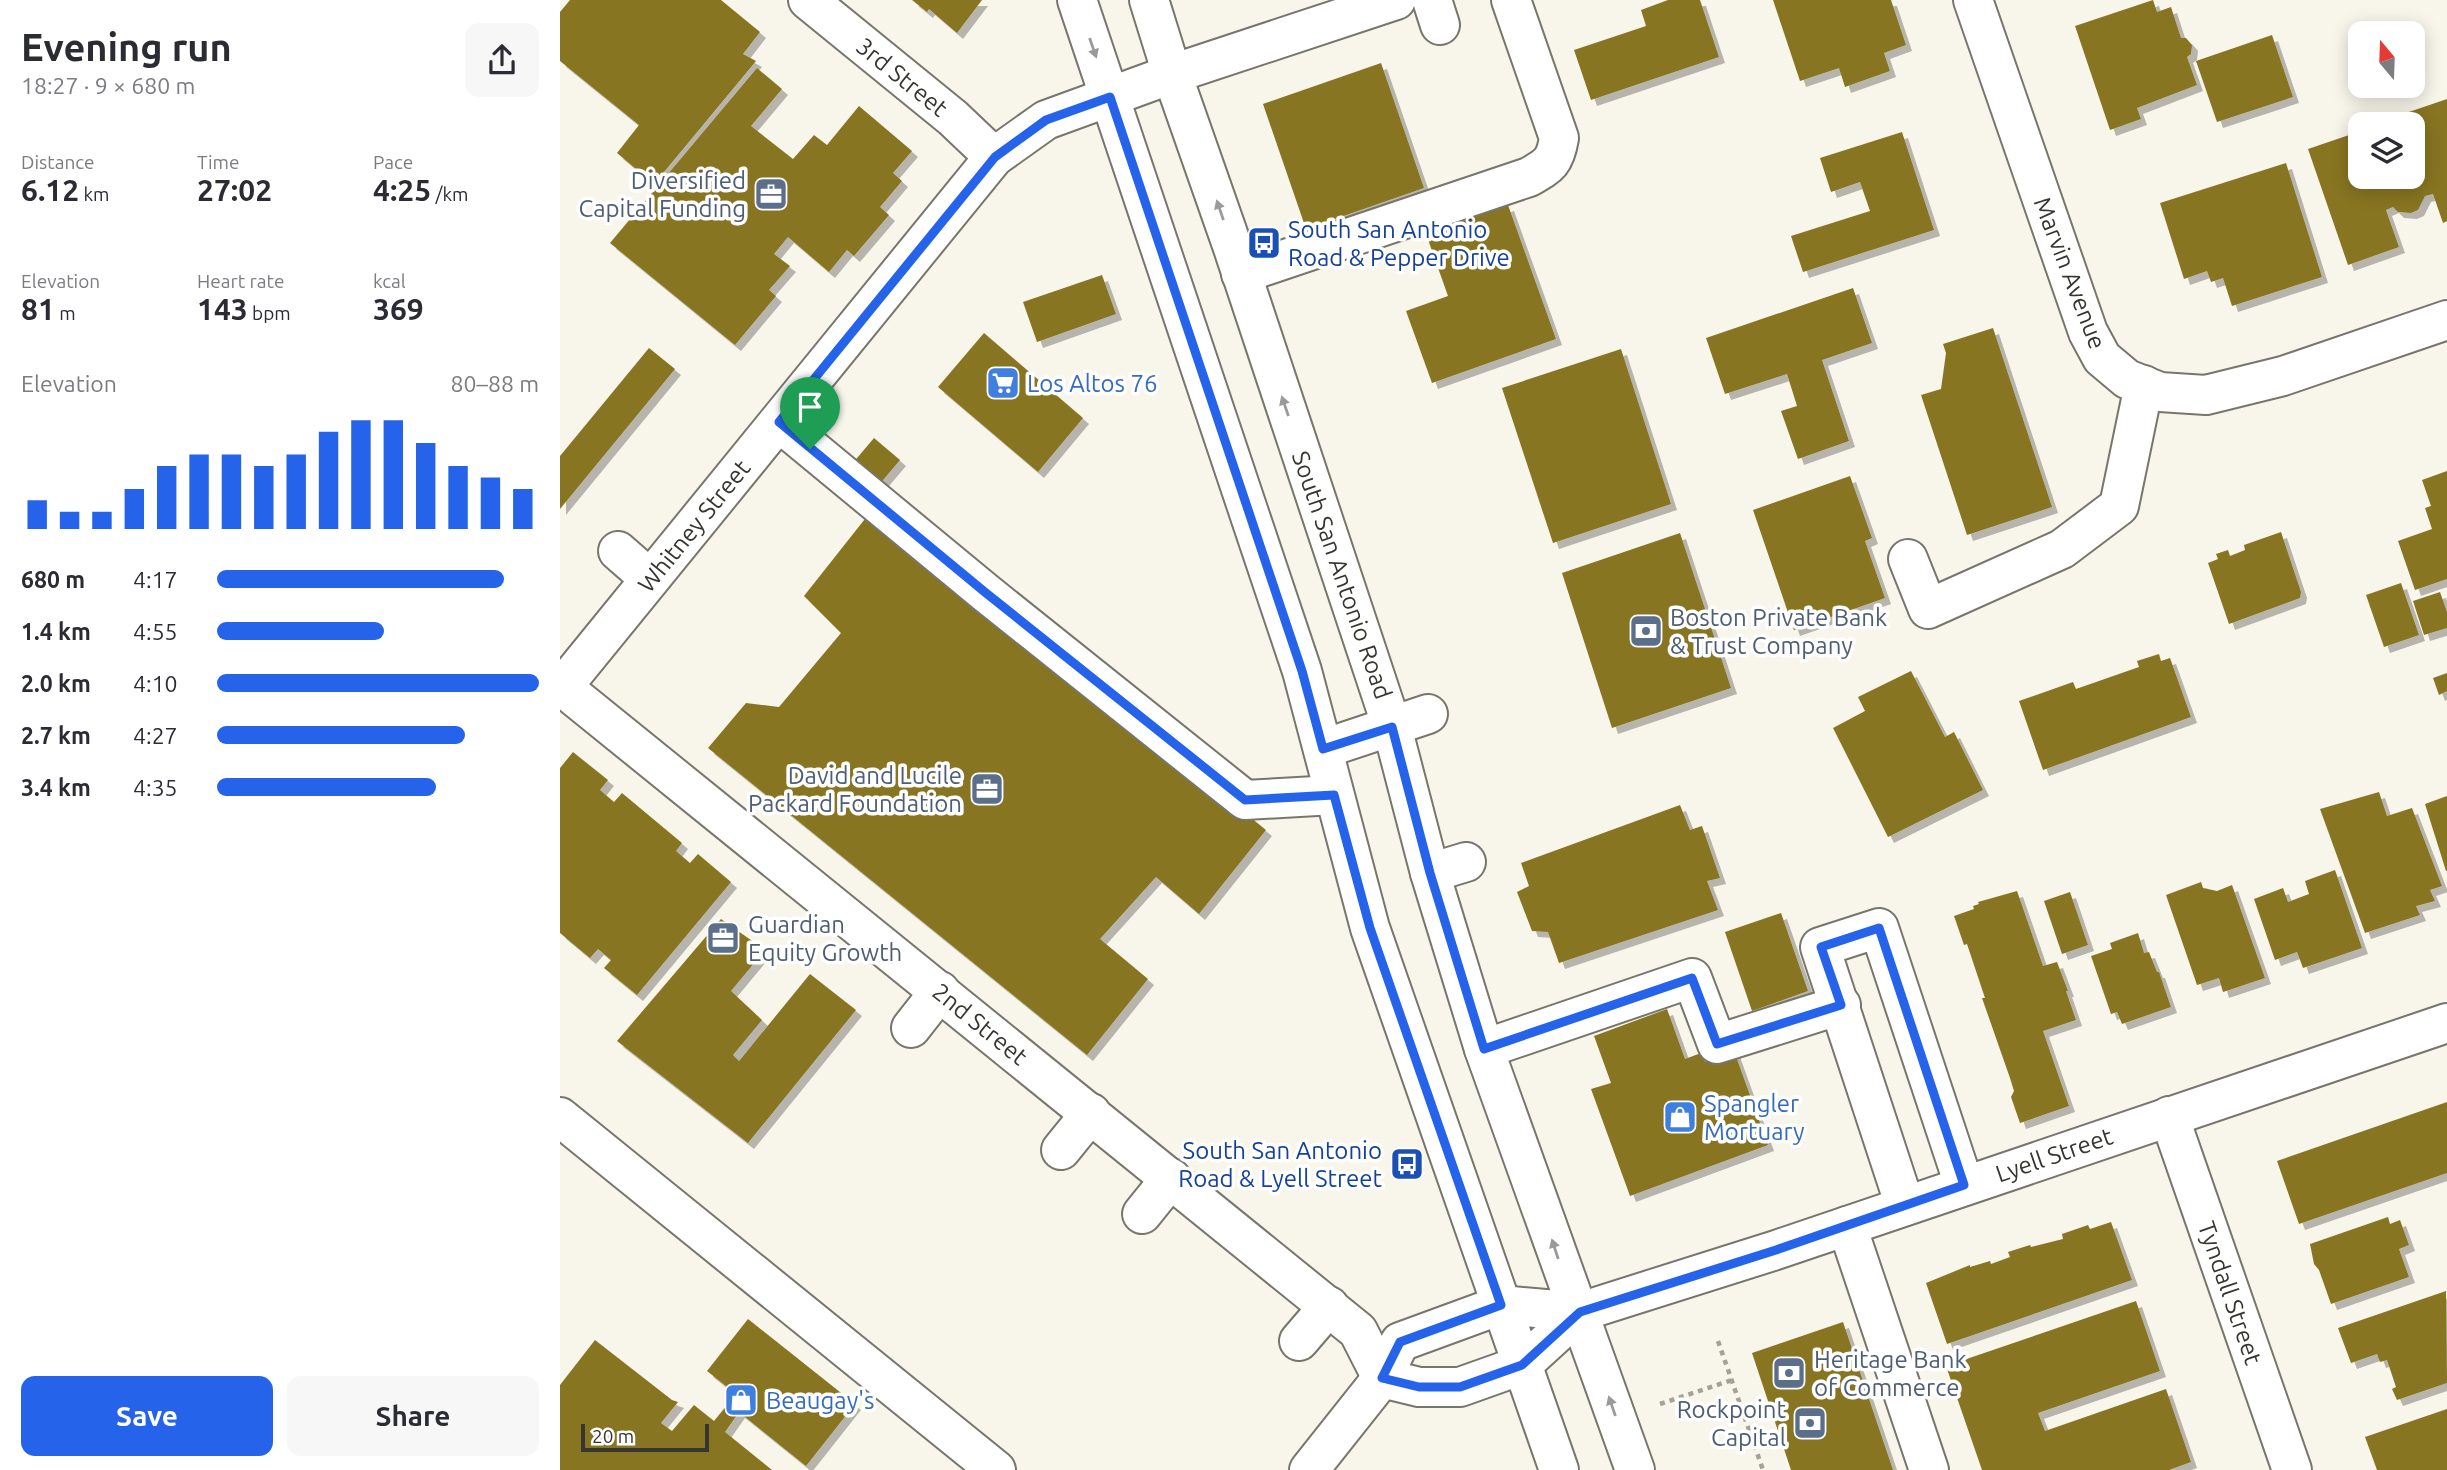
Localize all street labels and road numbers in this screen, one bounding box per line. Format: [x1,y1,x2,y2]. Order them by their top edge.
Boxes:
street label: 3rd Street [851,32,953,122]
street label: Marvin Avenue [2029,193,2111,353]
street label: South San Antonio Road [1287,448,1397,702]
street label: Whitney Street [632,454,756,598]
street label: 2nd Street [927,978,1033,1071]
street label: Lyell Street [1992,1122,2116,1188]
street label: Tyndall Street [2193,1218,2267,1369]

